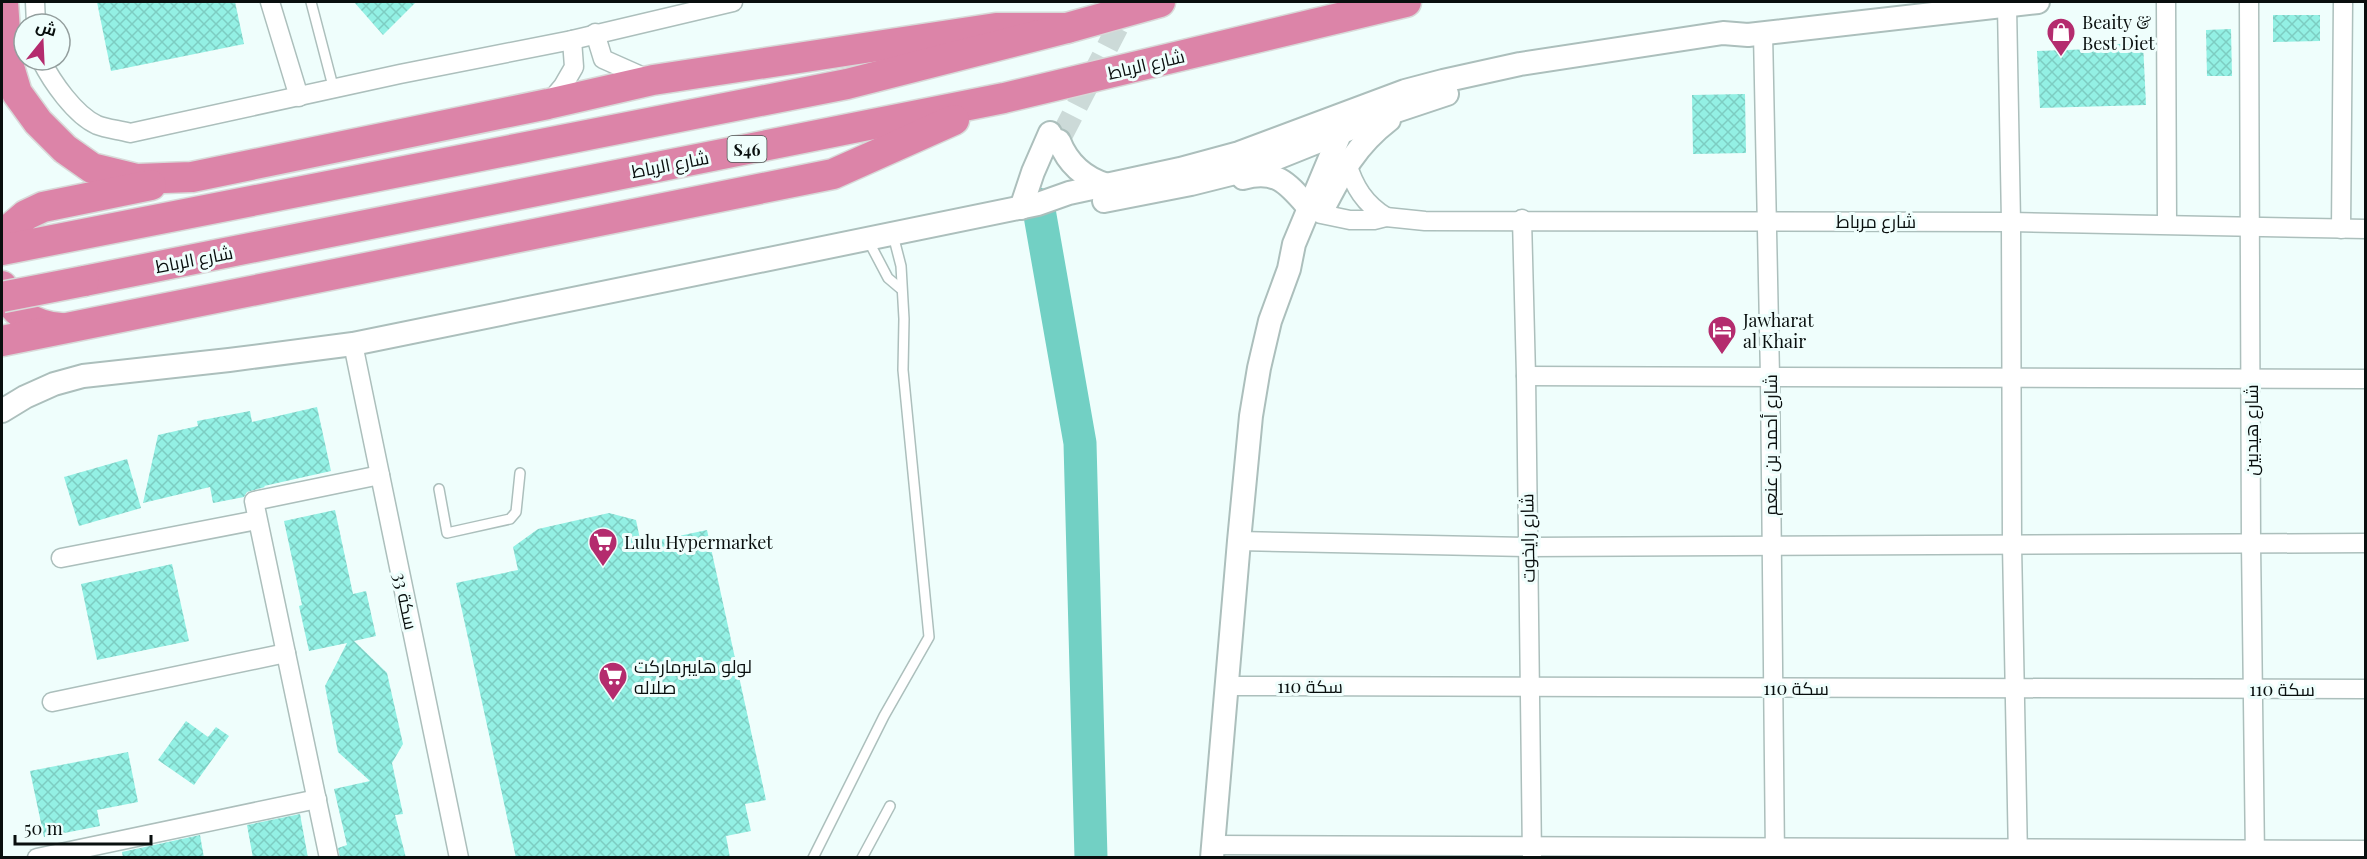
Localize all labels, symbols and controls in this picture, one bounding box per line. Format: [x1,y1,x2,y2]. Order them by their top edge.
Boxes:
place label: Beaity & Best Diet [2082,10,2155,55]
north arrow [12,12,72,72]
text: ش [34,14,60,40]
shop icon: Beaity & Best Diet [2045,16,2077,58]
street label: شارع الرباط [1105,43,1187,85]
road number: S46 [728,136,766,162]
street label: شارع الرباط [629,145,711,184]
street label: شارع مرباط [1836,209,1916,234]
street label: شارع الرباط [153,240,235,279]
place label: Jawharat al Khair [1742,308,1814,353]
hotel icon: Jawharat al Khair [1706,314,1738,356]
street label: شارع أحمد بن عنعم [1758,374,1783,516]
street label: شارع هيدبين [2239,384,2264,476]
street label: شارع رايخوت [1514,493,1541,583]
supermarket icon: Lulu Hypermarket [587,526,619,568]
place label: Lulu Hypermarket [624,530,773,554]
street label: سكة 33 [388,570,424,632]
place label: لولو هايبرماركت صلاله [634,654,752,699]
supermarket icon: لولو هايبرماركت صلاله [597,660,629,702]
street label: سكة 110 [1277,674,1343,698]
street label: سكة 110 [1763,676,1829,700]
street label: سكة 110 [2249,677,2315,701]
scale bar [15,808,152,846]
text: 50 m [24,816,63,840]

